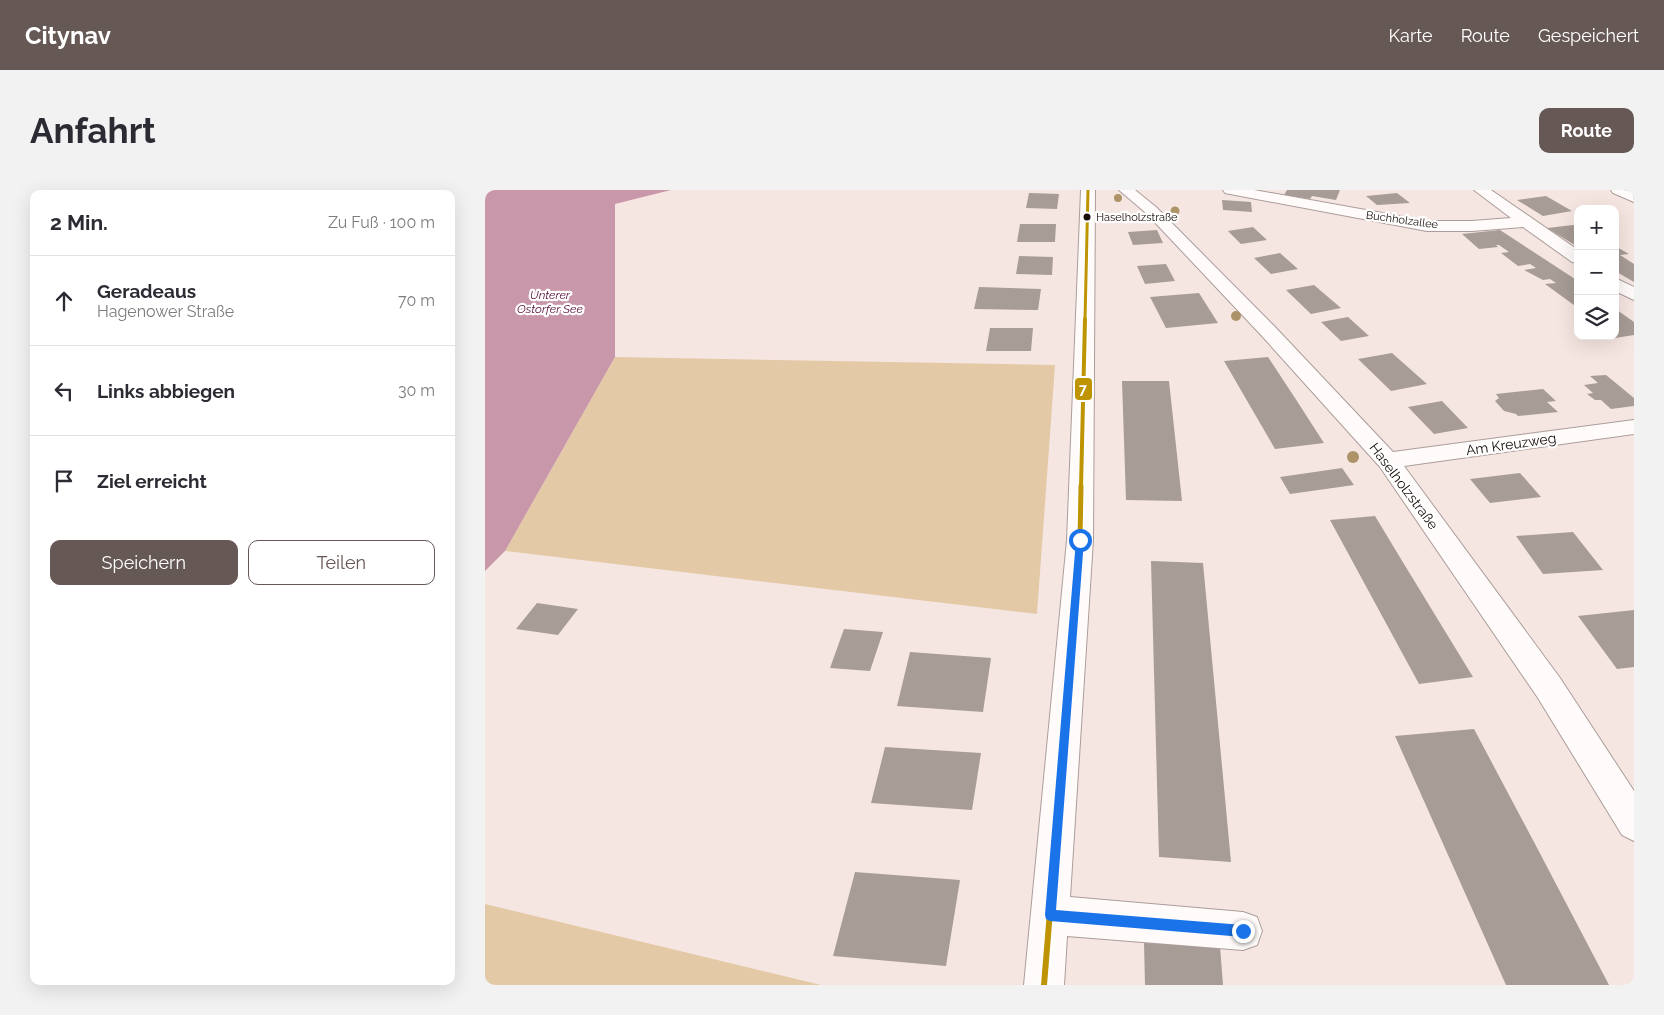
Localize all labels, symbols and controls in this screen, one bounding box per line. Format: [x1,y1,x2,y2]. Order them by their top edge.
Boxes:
text: Citynav [25,21,111,50]
text: Karte [1389,25,1433,46]
text: Route [1461,25,1510,46]
text: Gespeichert [1538,25,1639,46]
button: Route [1539,108,1634,153]
text: Anfahrt [30,110,156,151]
map controls [1574,205,1619,340]
button: + [1574,205,1619,250]
street label: Buchholzallee [1365,209,1439,232]
text: 2 Min. [50,210,108,235]
place label: Haselholzstraße [1096,211,1178,224]
marker: Haselholzstraße [1082,212,1092,222]
text: Zu Fuß · 100 m [328,213,435,232]
button: − [1574,250,1619,295]
text: Geradeaus [97,280,196,302]
icon: ahead [50,287,78,315]
water label: Unterer Ostorfer See [517,288,584,316]
text: 70 m [398,291,435,310]
button: layers [1574,295,1619,340]
text: Hagenower Straße [97,302,234,321]
icon: left [50,377,78,405]
line badge: 7 [1074,377,1093,401]
text: Links abbiegen [97,380,235,402]
text: 30 m [398,381,435,400]
text: 7 [1079,381,1087,397]
street label: Am Kreuzweg [1465,430,1557,458]
street label: Haselholzstraße [1366,440,1442,532]
icon: arrive [50,467,78,495]
text: Ziel erreicht [97,470,207,492]
route start [1069,529,1092,552]
button: Speichern [50,540,238,585]
button: Teilen [248,540,435,585]
route end [1232,920,1255,943]

